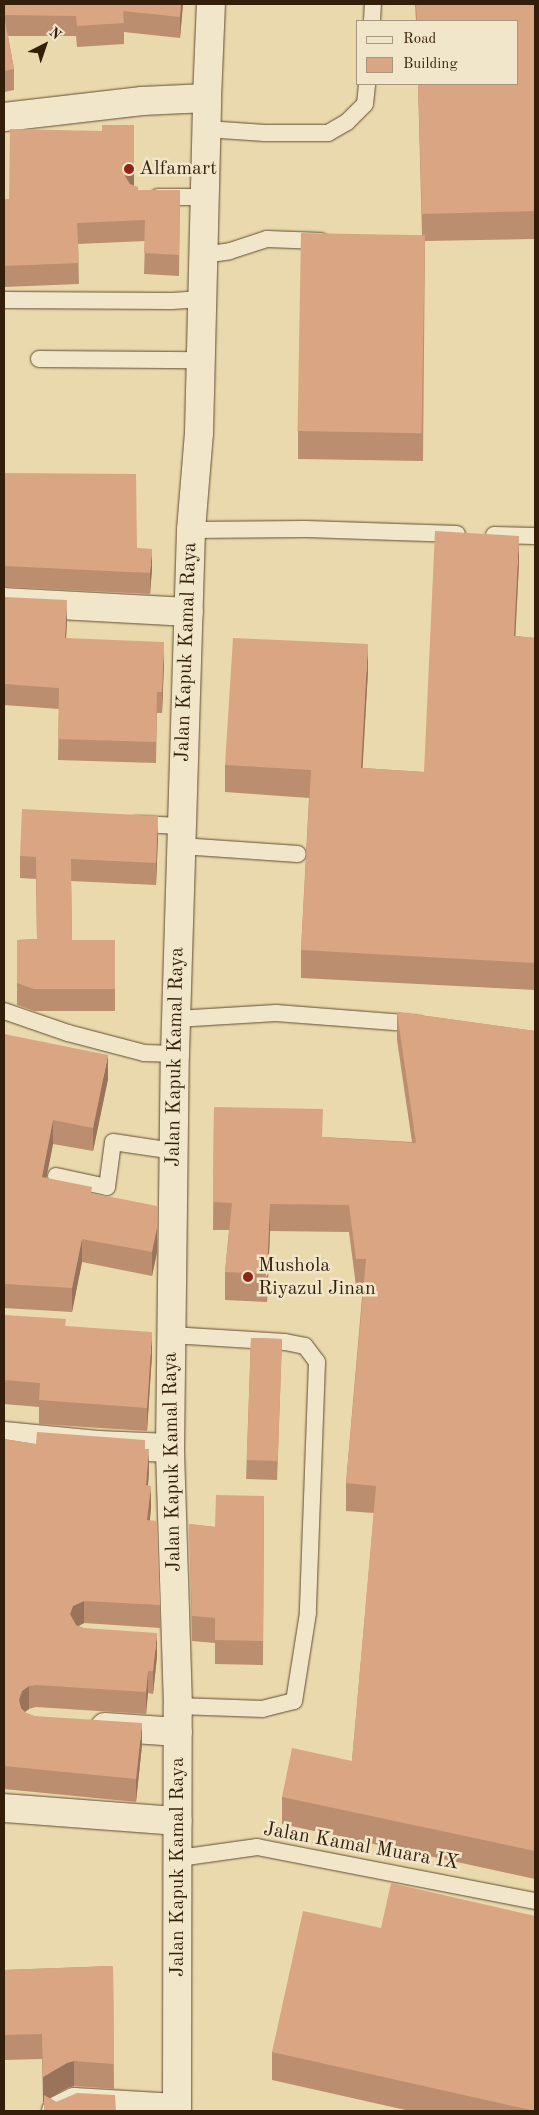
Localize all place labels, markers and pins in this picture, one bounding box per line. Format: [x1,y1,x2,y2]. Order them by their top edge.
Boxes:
place label: Alfamart [139,157,217,181]
marker: Alfamart [123,163,135,175]
place label: Mushola Riyazul Jinan [258,1254,376,1301]
marker: Mushola Riyazul Jinan [242,1271,254,1283]

